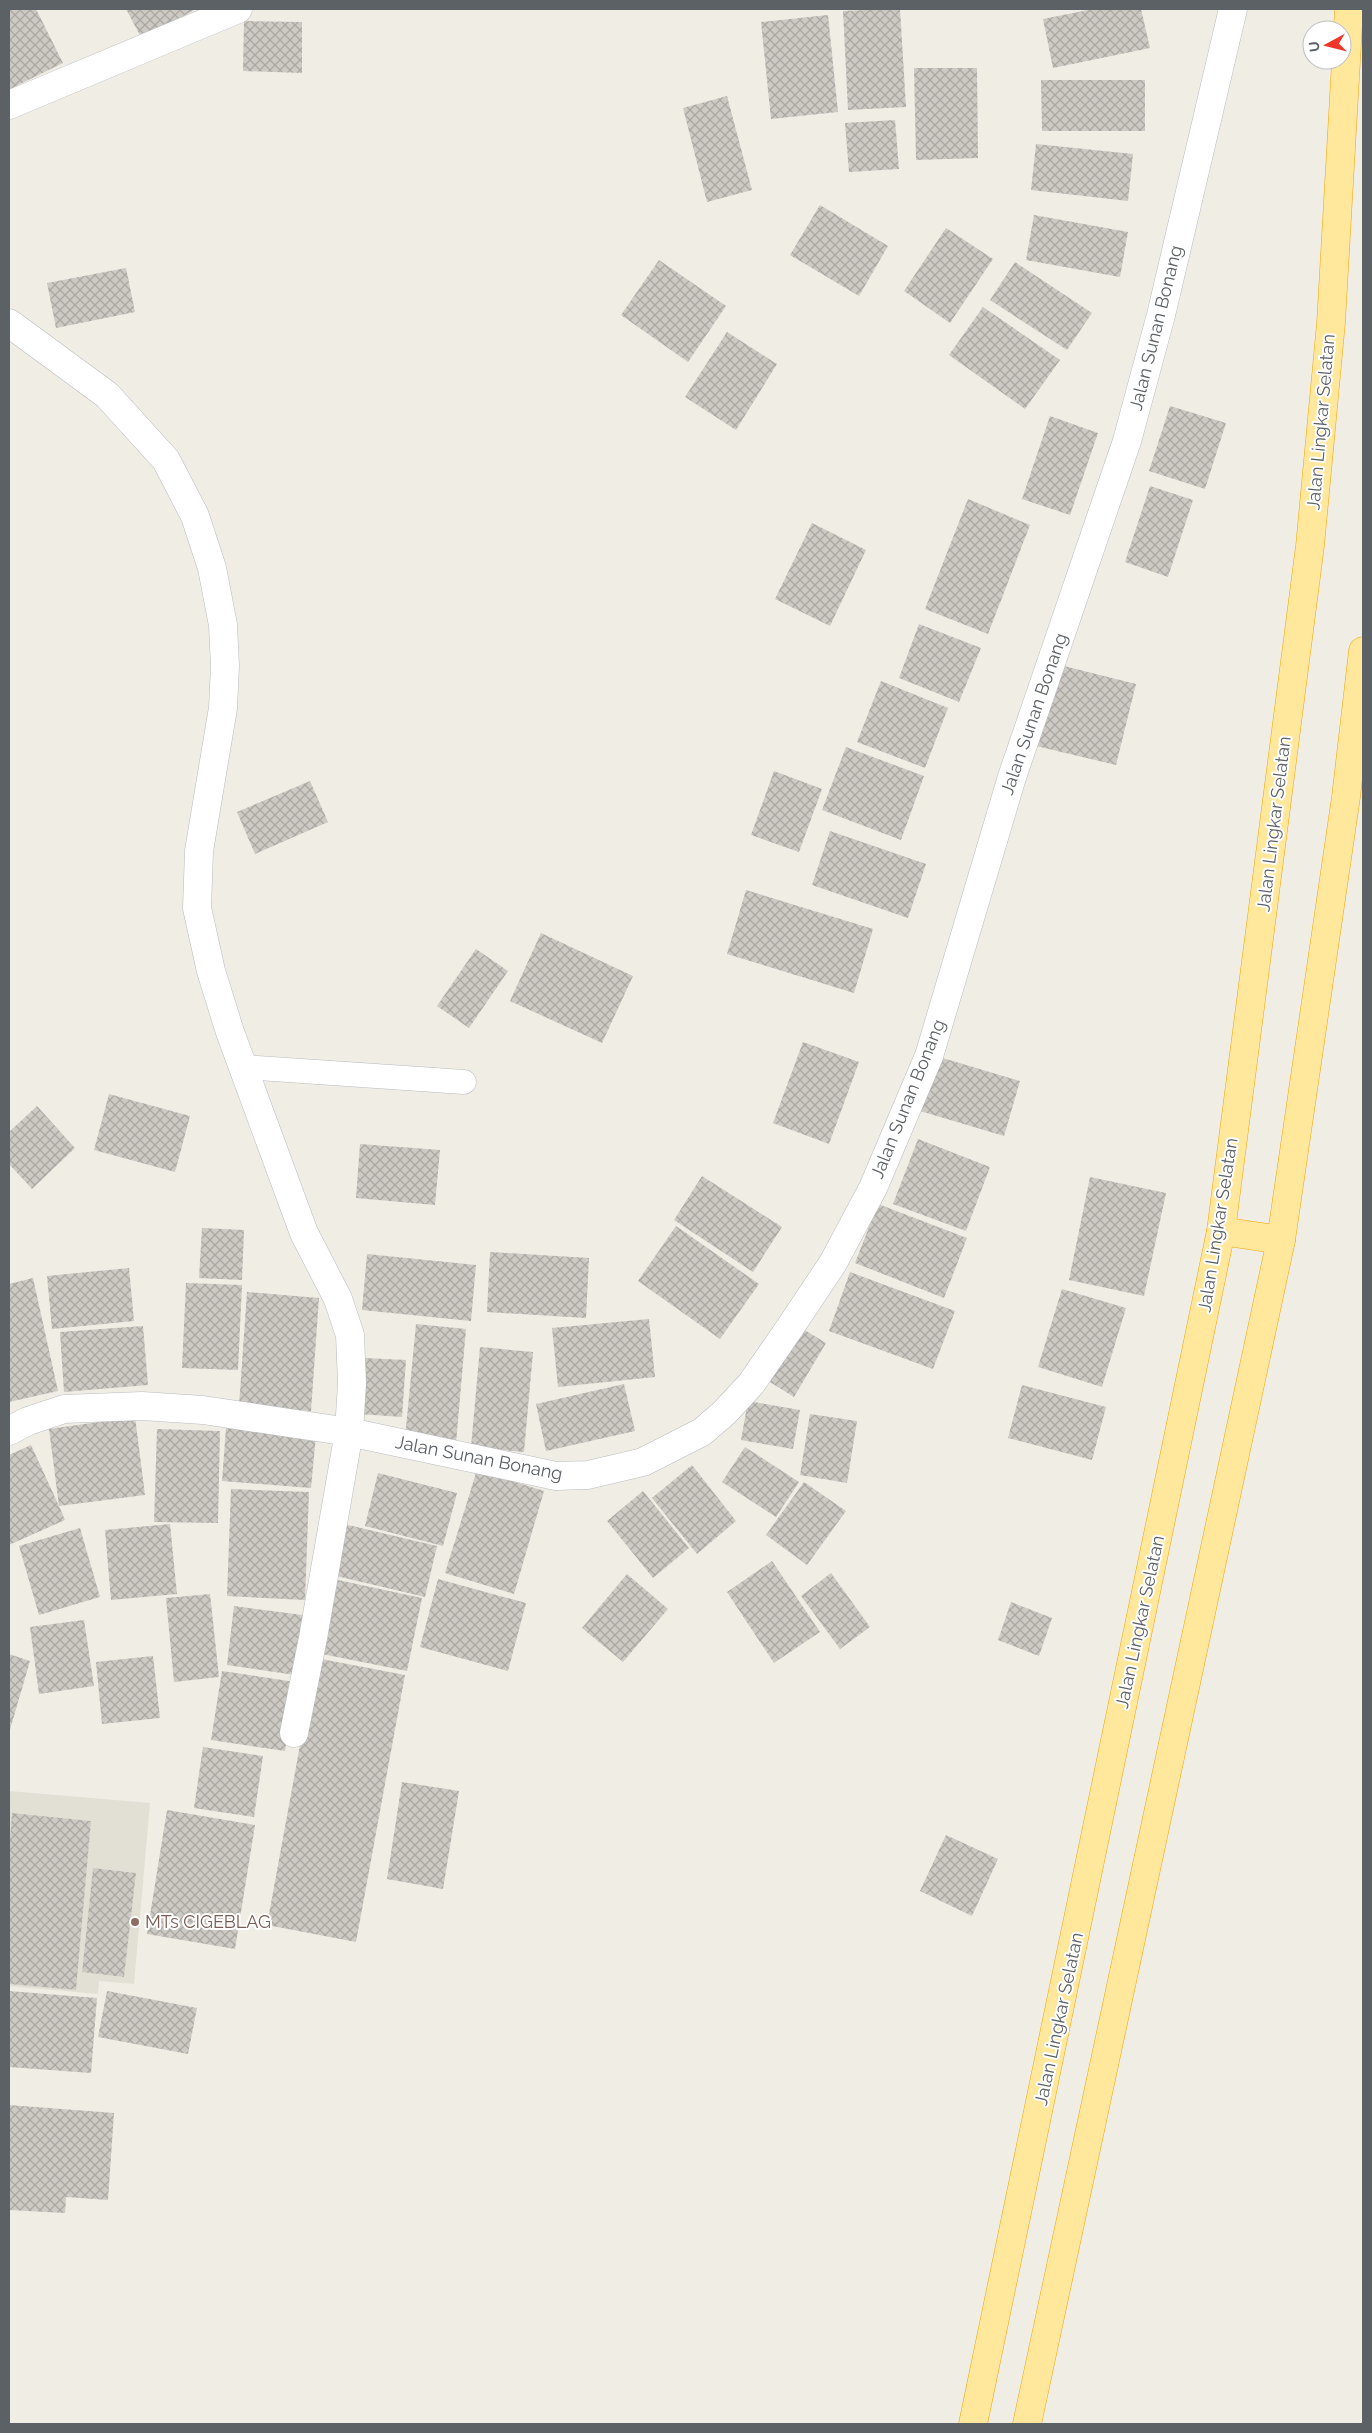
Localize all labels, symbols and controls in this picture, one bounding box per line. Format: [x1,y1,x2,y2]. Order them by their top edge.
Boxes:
north arrow [1302,20,1352,70]
text: U [1306,40,1323,53]
street label: Jalan Sunan Bonang [1125,243,1186,413]
street label: Jalan Lingkar Selatan [1302,333,1339,511]
street label: Jalan Sunan Bonang [996,630,1071,797]
street label: Jalan Lingkar Selatan [1252,735,1295,913]
street label: Jalan Sunan Bonang [866,1016,949,1181]
street label: Jalan Lingkar Selatan [1193,1136,1242,1314]
street label: Jalan Sunan Bonang [394,1431,564,1484]
street label: Jalan Lingkar Selatan [1111,1533,1168,1710]
place label: MTs CIGEBLAG [145,1911,271,1932]
marker: MTs CIGEBLAG [129,1916,141,1928]
street label: Jalan Lingkar Selatan [1030,1930,1087,2107]

